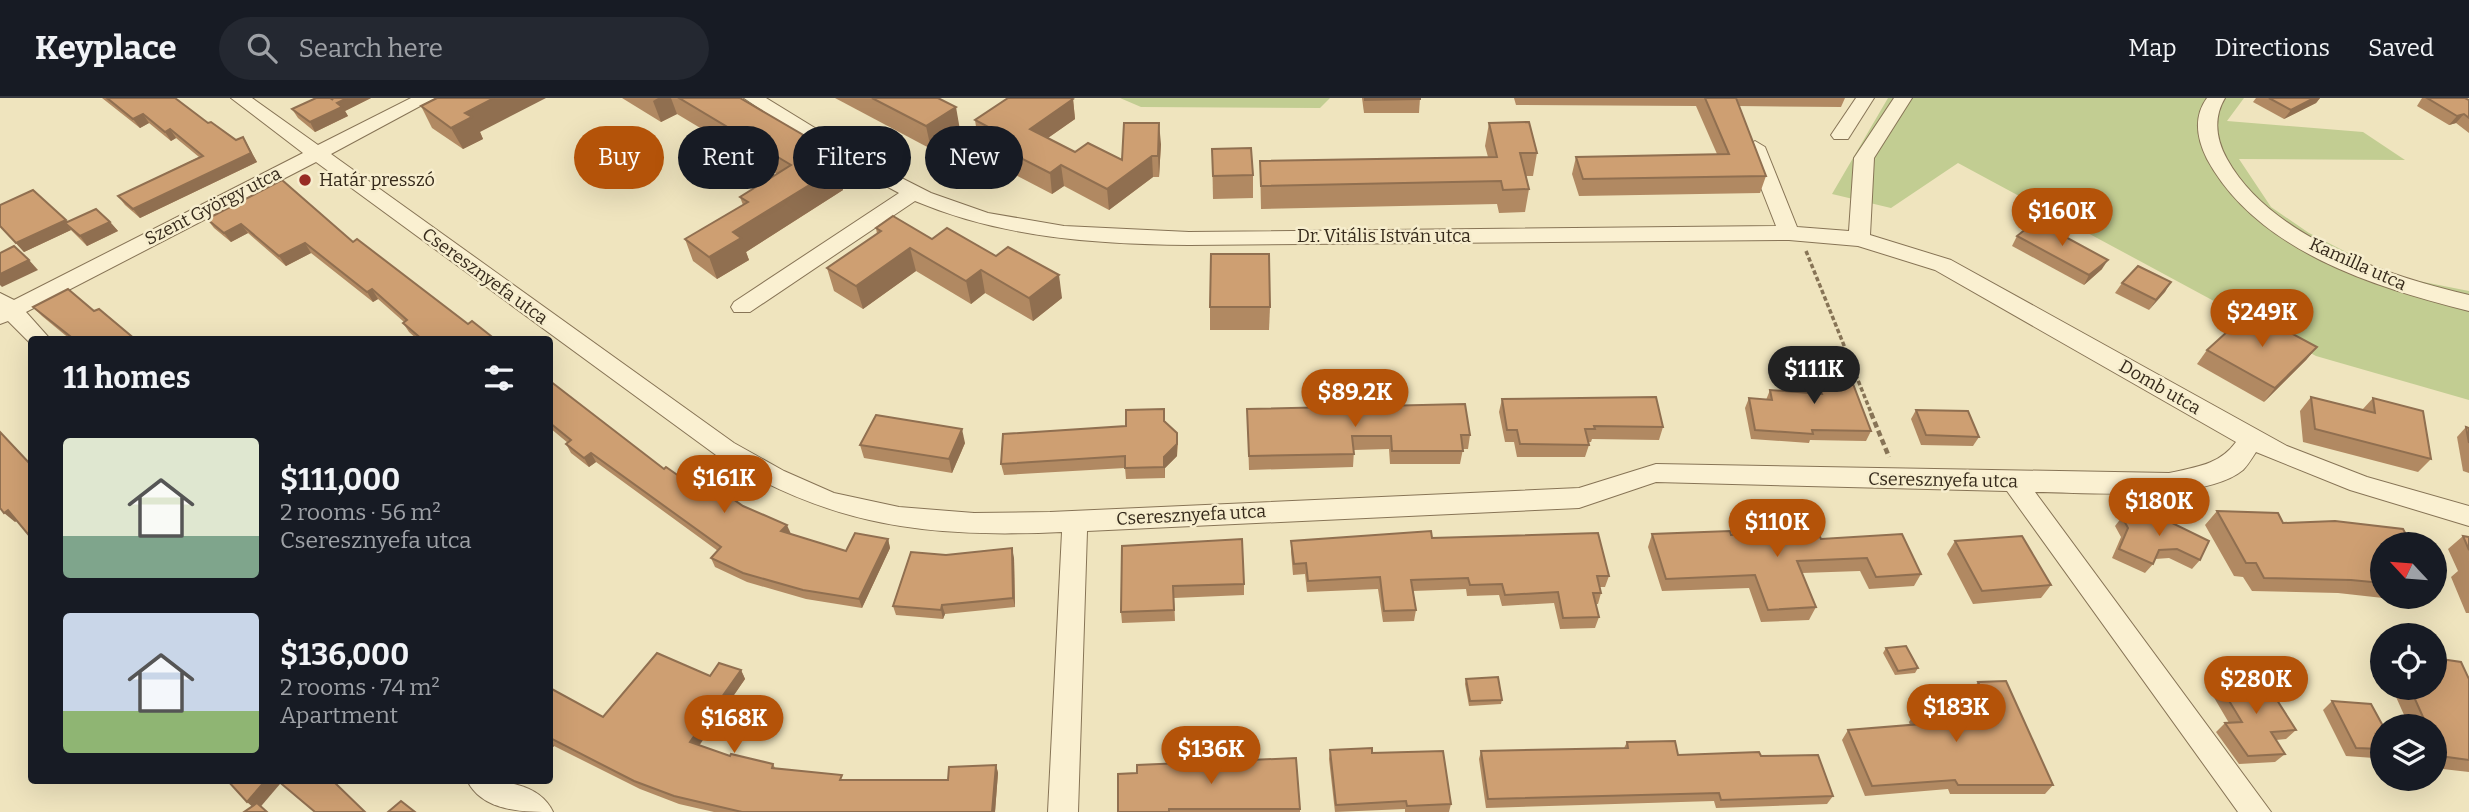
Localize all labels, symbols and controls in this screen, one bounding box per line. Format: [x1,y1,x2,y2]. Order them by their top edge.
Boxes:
search box [219,17,709,80]
text: Keyplace [35,28,177,68]
icon: search [243,29,281,67]
text: Search here [299,33,443,64]
text: Map [2128,34,2177,62]
text: Directions [2215,34,2330,62]
text: Saved [2368,34,2434,62]
chip: Buy [574,126,664,189]
chip: Rent [678,126,779,189]
chip: Filters [793,126,911,189]
chip: New [925,126,1023,189]
street label: Szent György utca [141,162,285,250]
place label: Határ presszó [319,169,435,191]
marker: Határ presszó [297,172,313,188]
pin: $160K [2013,188,2111,248]
text: $160K [2028,197,2096,225]
street label: Cseresznyefa utca [418,223,552,329]
street label: Dr. Vitális István utca [1297,225,1471,247]
street label: Kamilla utca [2306,233,2410,295]
pin: $249K [2213,289,2311,349]
text: $249K [2226,298,2298,326]
pin: $111K [1765,346,1863,406]
text: $111K [1784,355,1844,383]
street label: Domb utca [2115,355,2205,419]
icon: filters [480,359,518,397]
text: 11 homes [63,360,191,396]
pin: $89.2K [1298,370,1412,429]
text: $89.2K [1317,378,1393,406]
pin: $161K [675,456,773,515]
text: $111,000 [280,462,400,498]
text: $161K [692,464,756,492]
icon: home [119,466,203,550]
street label: Cseresznyefa utca [1868,468,2018,492]
pin: $180K [2110,478,2208,538]
text: $180K [2125,487,2193,515]
text: 2 rooms · 56 m² [280,498,441,526]
street label: Cseresznyefa utca [1116,500,1267,530]
pin: $110K [1728,500,1826,559]
text: $110K [1745,508,1809,536]
text: Cseresznyefa utca [280,526,472,554]
north arrow [2370,532,2446,609]
map controls [2370,532,2447,791]
button: locate [2370,623,2447,700]
text: $136,000 [280,637,409,673]
icon: home [119,641,203,725]
pin: $280K [2207,656,2305,716]
text: $280K [2220,665,2292,693]
text: 2 rooms · 74 m² [280,673,440,701]
pin: $183K [1907,684,2005,744]
text: $183K [1923,693,1989,721]
pin: $168K [685,696,783,755]
text: Apartment [280,701,398,729]
text: $168K [700,704,768,732]
button: layers [2370,714,2447,791]
pin: $136K [1162,726,1260,786]
text: $136K [1177,735,1245,763]

